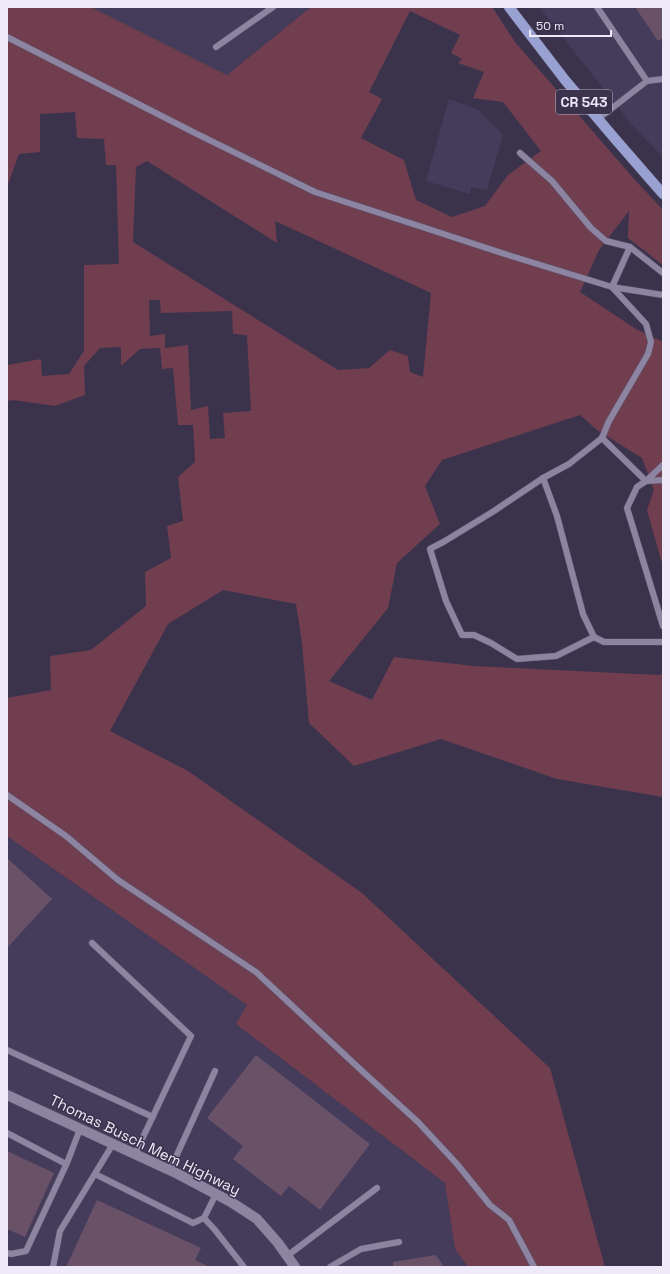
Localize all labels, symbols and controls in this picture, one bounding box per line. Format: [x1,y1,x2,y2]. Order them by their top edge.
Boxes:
scale bar [530,12,611,38]
text: 50 m [536,18,564,34]
road number: CR 543 [556,90,612,114]
street label: Thomas Busch Mem Highway [47,1090,244,1199]

